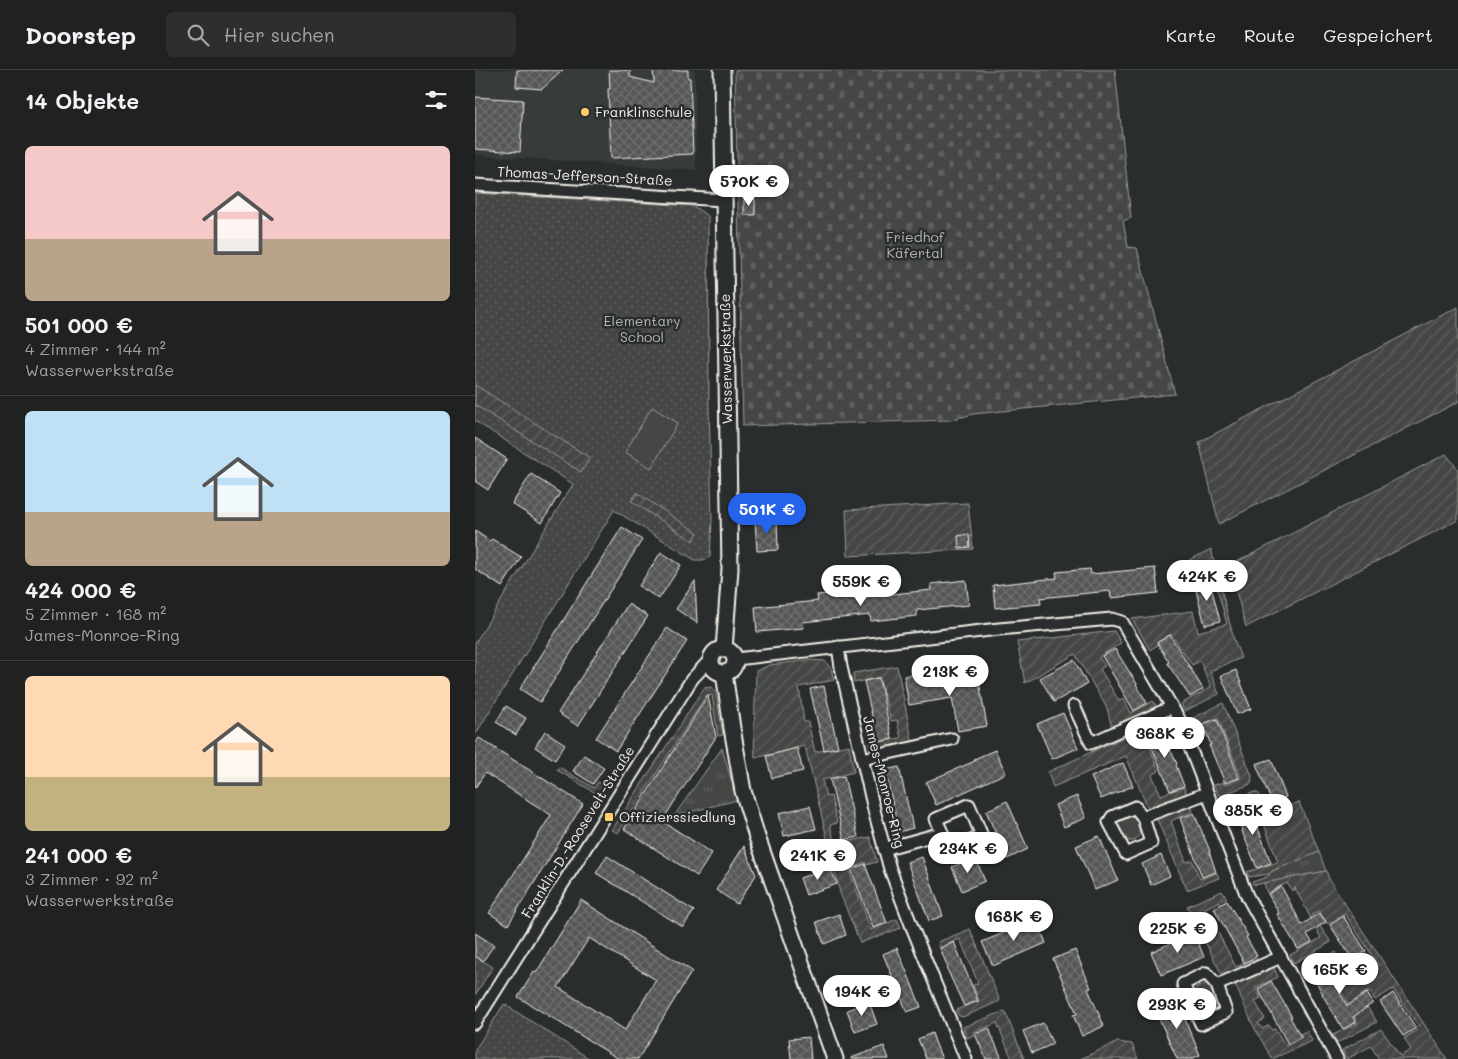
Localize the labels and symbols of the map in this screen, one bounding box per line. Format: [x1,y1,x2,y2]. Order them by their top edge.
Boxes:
place label: Franklinschule [595,102,692,121]
marker: Franklinschule [579,106,591,118]
street label: Thomas-Jefferson-Straße [497,161,673,190]
pin: 570K € [708,164,790,207]
park label: Friedhof Käfertal [886,227,945,262]
street label: Wasserwerkstraße [715,294,736,424]
park label: Elementary School [604,311,681,346]
pin: 501K € [726,492,808,535]
pin: 424K € [1166,560,1248,602]
pin: 559K € [820,564,902,607]
pin: 213K € [909,654,991,697]
street label: James-Monroe-Ring [859,714,910,850]
pin: 368K € [1124,716,1206,759]
street label: Franklin-D.-Roosevelt-Straße [517,742,639,922]
pin: 385K € [1212,794,1294,836]
place label: Offizierssiedlung [619,807,736,826]
marker: Offizierssiedlung [603,811,615,823]
pin: 234K € [927,832,1009,874]
pin: 241K € [777,838,859,881]
pin: 168K € [973,900,1055,942]
pin: 225K € [1137,912,1219,954]
pin: 165K € [1299,952,1381,995]
pin: 194K € [821,974,903,1017]
pin: 293K € [1136,988,1218,1030]

